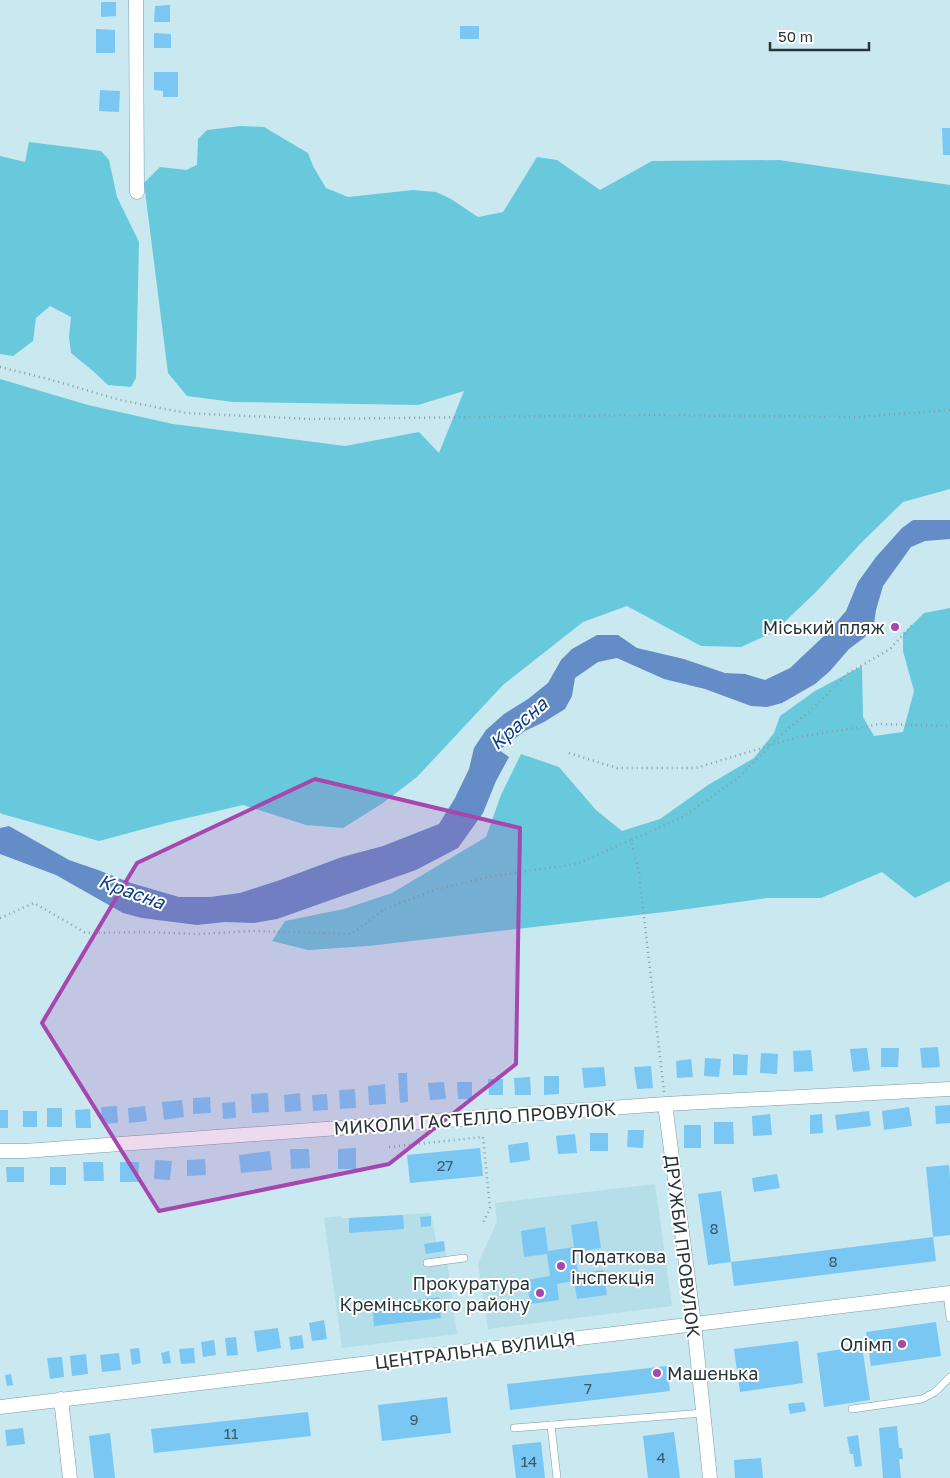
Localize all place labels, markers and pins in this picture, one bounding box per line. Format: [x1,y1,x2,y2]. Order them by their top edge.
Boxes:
place label: Міський пляж [763,616,885,638]
marker: Міський пляж [889,621,901,633]
place label: Податкова інспекція [571,1245,666,1288]
marker: Податкова інспекція [555,1260,567,1272]
place label: Прокуратура Кремінського району [340,1272,530,1315]
marker: Прокуратура Кремінського району [534,1287,546,1299]
place label: Олімп [840,1333,892,1355]
marker: Олімп [896,1338,908,1350]
place label: Машенька [667,1362,758,1384]
marker: Машенька [651,1367,663,1379]

